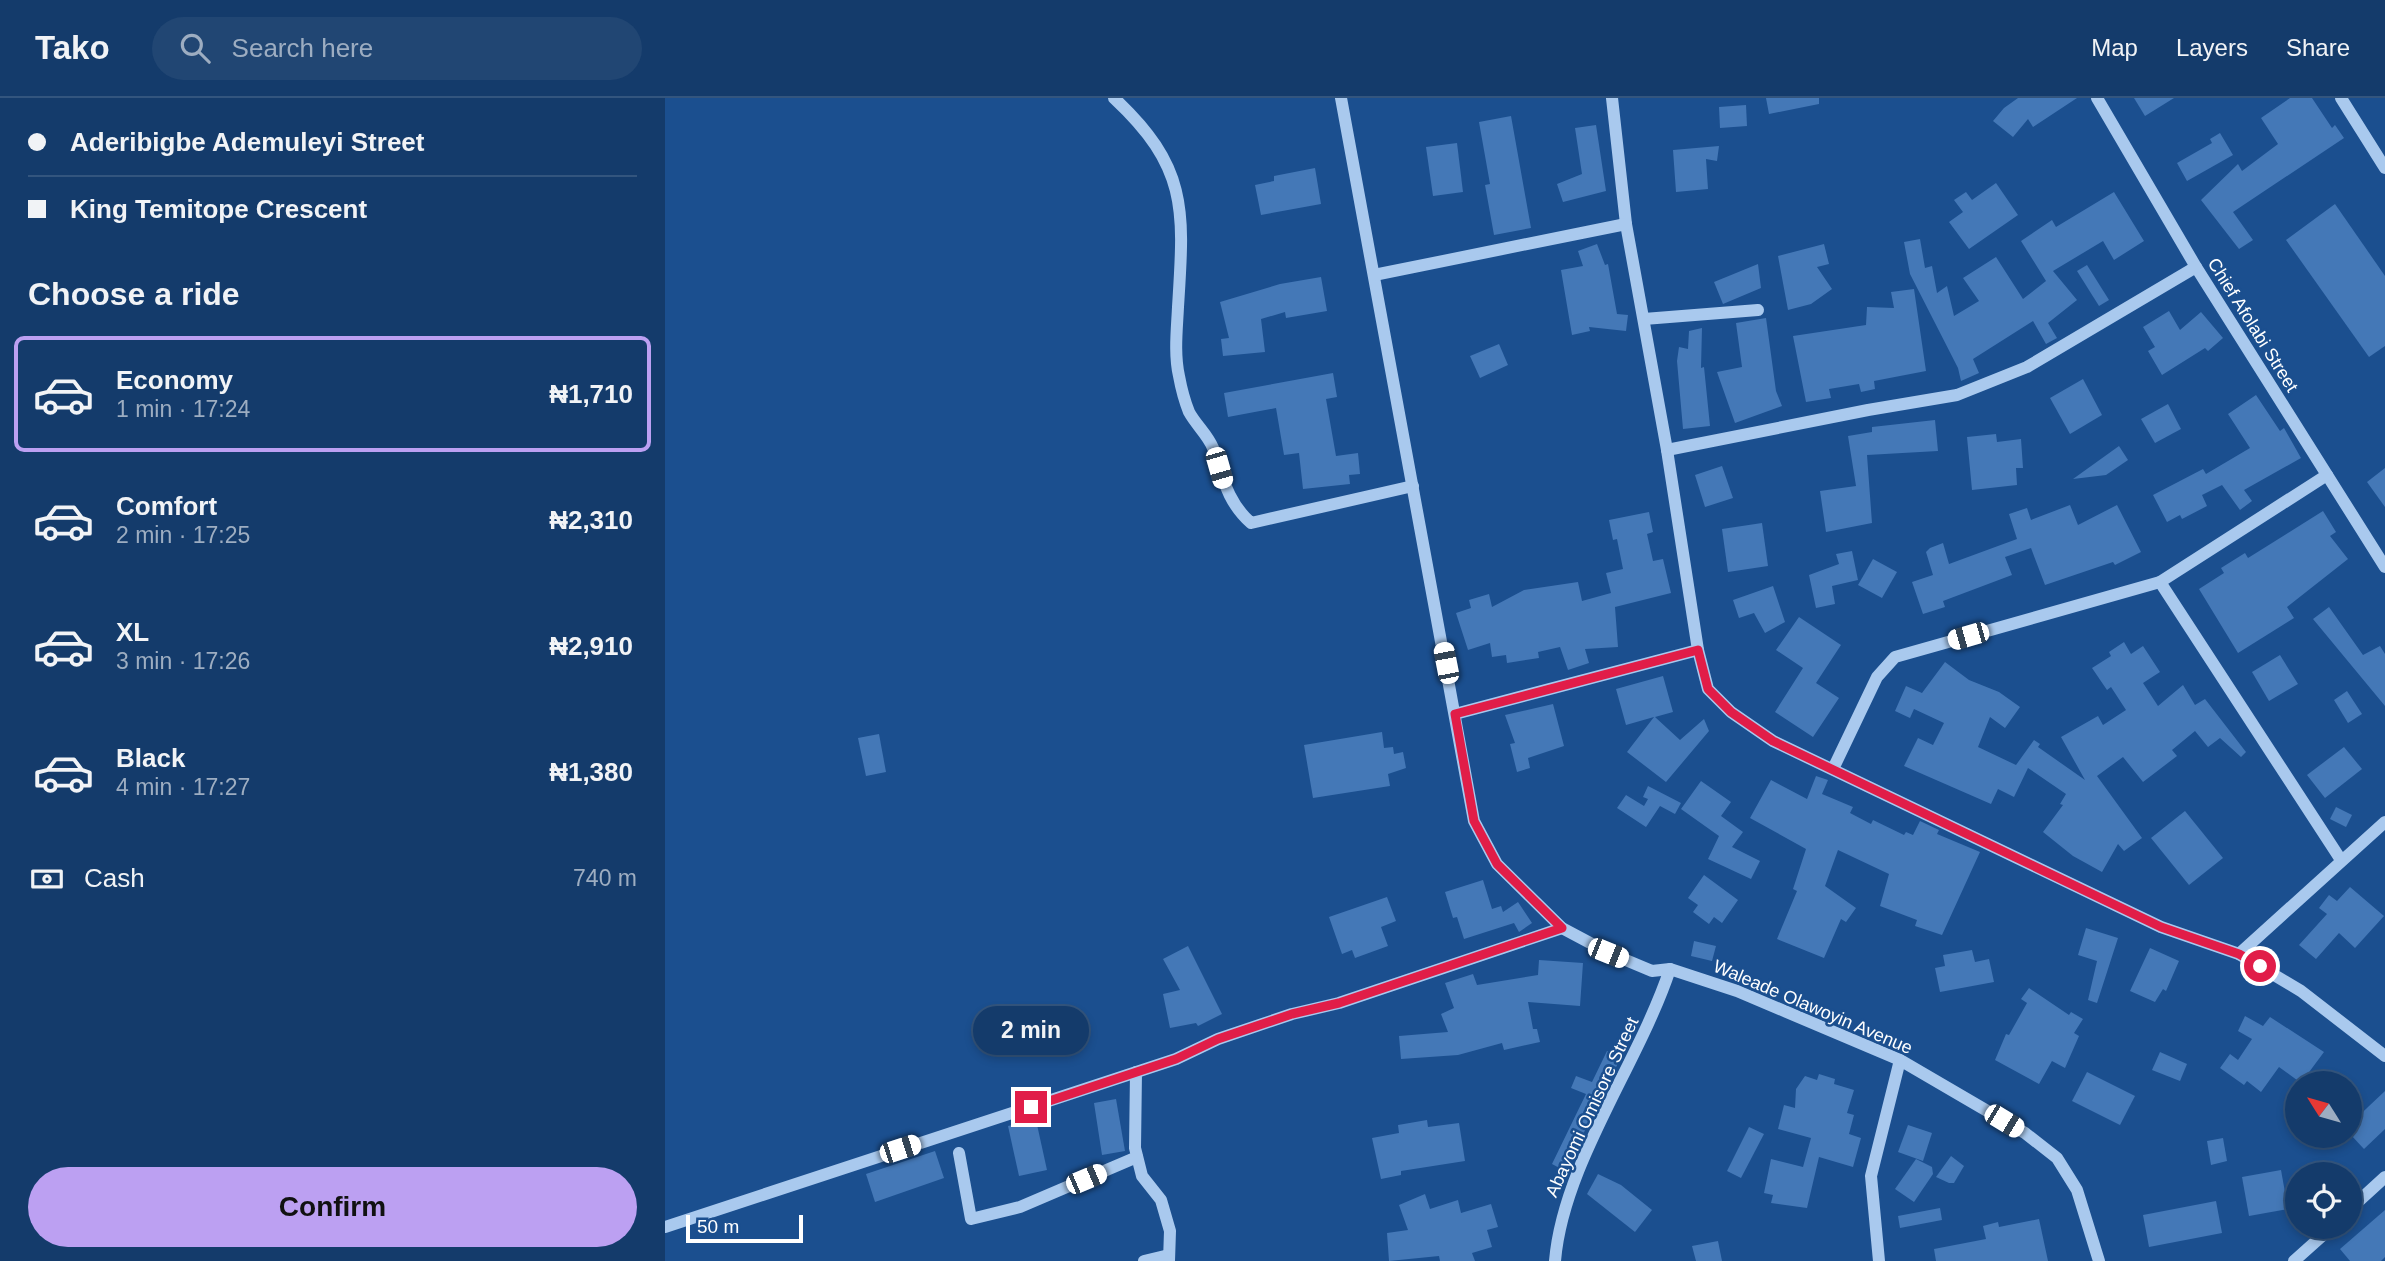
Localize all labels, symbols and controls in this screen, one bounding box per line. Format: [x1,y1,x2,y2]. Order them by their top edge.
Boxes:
search box [152,17,642,80]
text: Tako [35,29,110,66]
icon: search [176,29,214,67]
text: Search here [232,33,373,63]
text: Map [2091,34,2138,61]
text: Layers [2176,34,2248,61]
text: Share [2286,34,2350,61]
text: Aderibigbe Ademuleyi Street [70,127,424,157]
text: King Temitope Crescent [70,194,367,224]
street label: Chief Afolabi Street [2204,254,2302,396]
text: Choose a ride [28,276,240,312]
icon: car [32,363,95,426]
text: Economy [116,365,233,395]
text: ₦1,710 [549,379,633,409]
text: 1 min · 17:24 [116,396,250,422]
car [1204,445,1235,491]
icon: car [32,489,95,552]
text: Comfort [116,491,217,521]
text: ₦2,310 [549,505,633,535]
text: 2 min · 17:25 [116,522,250,548]
icon: car [32,615,95,678]
text: XL [116,617,149,647]
car [1945,620,1992,652]
text: ₦2,910 [549,631,633,661]
car [1432,640,1461,686]
text: 3 min · 17:26 [116,648,250,674]
icon: car [32,741,95,804]
text: Black [116,743,185,773]
text: ₦1,380 [549,757,633,787]
text: 4 min · 17:27 [116,774,250,800]
icon: cash [28,860,66,898]
text: Cash [84,863,145,893]
text: 740 m [573,865,637,891]
car [1585,935,1632,971]
route start [2244,950,2276,982]
street label: Waleade Olawoyin Avenue [1711,956,1915,1058]
callout: 2 min [973,1006,1089,1054]
street label: Abayomi Omisore Street [1542,1014,1642,1200]
text: 2 min [1001,1017,1061,1043]
north arrow [2285,1071,2363,1148]
map controls [2285,1071,2362,1239]
route end [1015,1091,1047,1123]
car [1981,1101,2028,1141]
car [877,1133,924,1165]
car [1063,1161,1110,1197]
button: locate [2285,1162,2362,1239]
button: Confirm [28,1167,637,1247]
scale bar [686,1212,803,1244]
text: 50 m [697,1216,739,1237]

